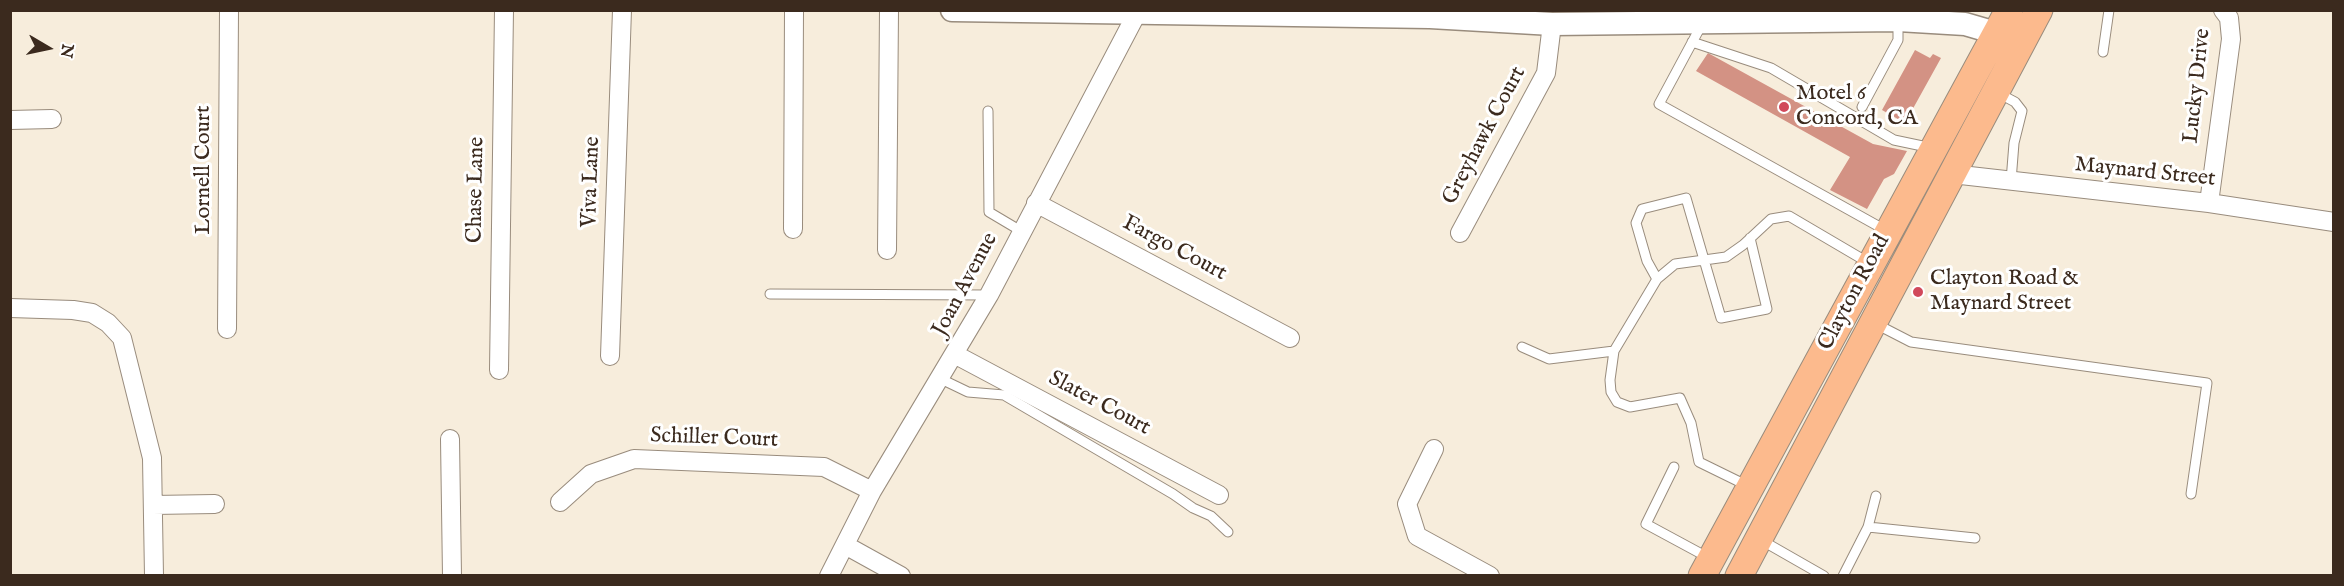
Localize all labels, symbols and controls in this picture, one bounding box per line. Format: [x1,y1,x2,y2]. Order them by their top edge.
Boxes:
north arrow [18,18,78,78]
street label: Lucky Drive [2179,27,2217,145]
text: N [55,42,77,59]
street label: Greyhawk Court [1438,62,1532,210]
place label: Motel 6 Concord, CA [1796,81,1918,132]
marker: Motel 6 Concord, CA [1777,100,1791,114]
street label: Lornell Court [191,106,217,234]
street label: Viva Lane [577,136,607,228]
street label: Chase Lane [463,137,491,243]
street label: Maynard Street [2073,152,2217,194]
street label: Fargo Court [1117,211,1231,287]
street label: Joan Avenue [928,229,1004,341]
street label: Clayton Road [1813,231,1897,355]
place label: Clayton Road & Maynard Street [1930,266,2079,318]
marker: Clayton Road & Maynard Street [1911,285,1925,299]
street label: Slater Court [1043,366,1155,442]
street label: Schiller Court [650,424,778,454]

